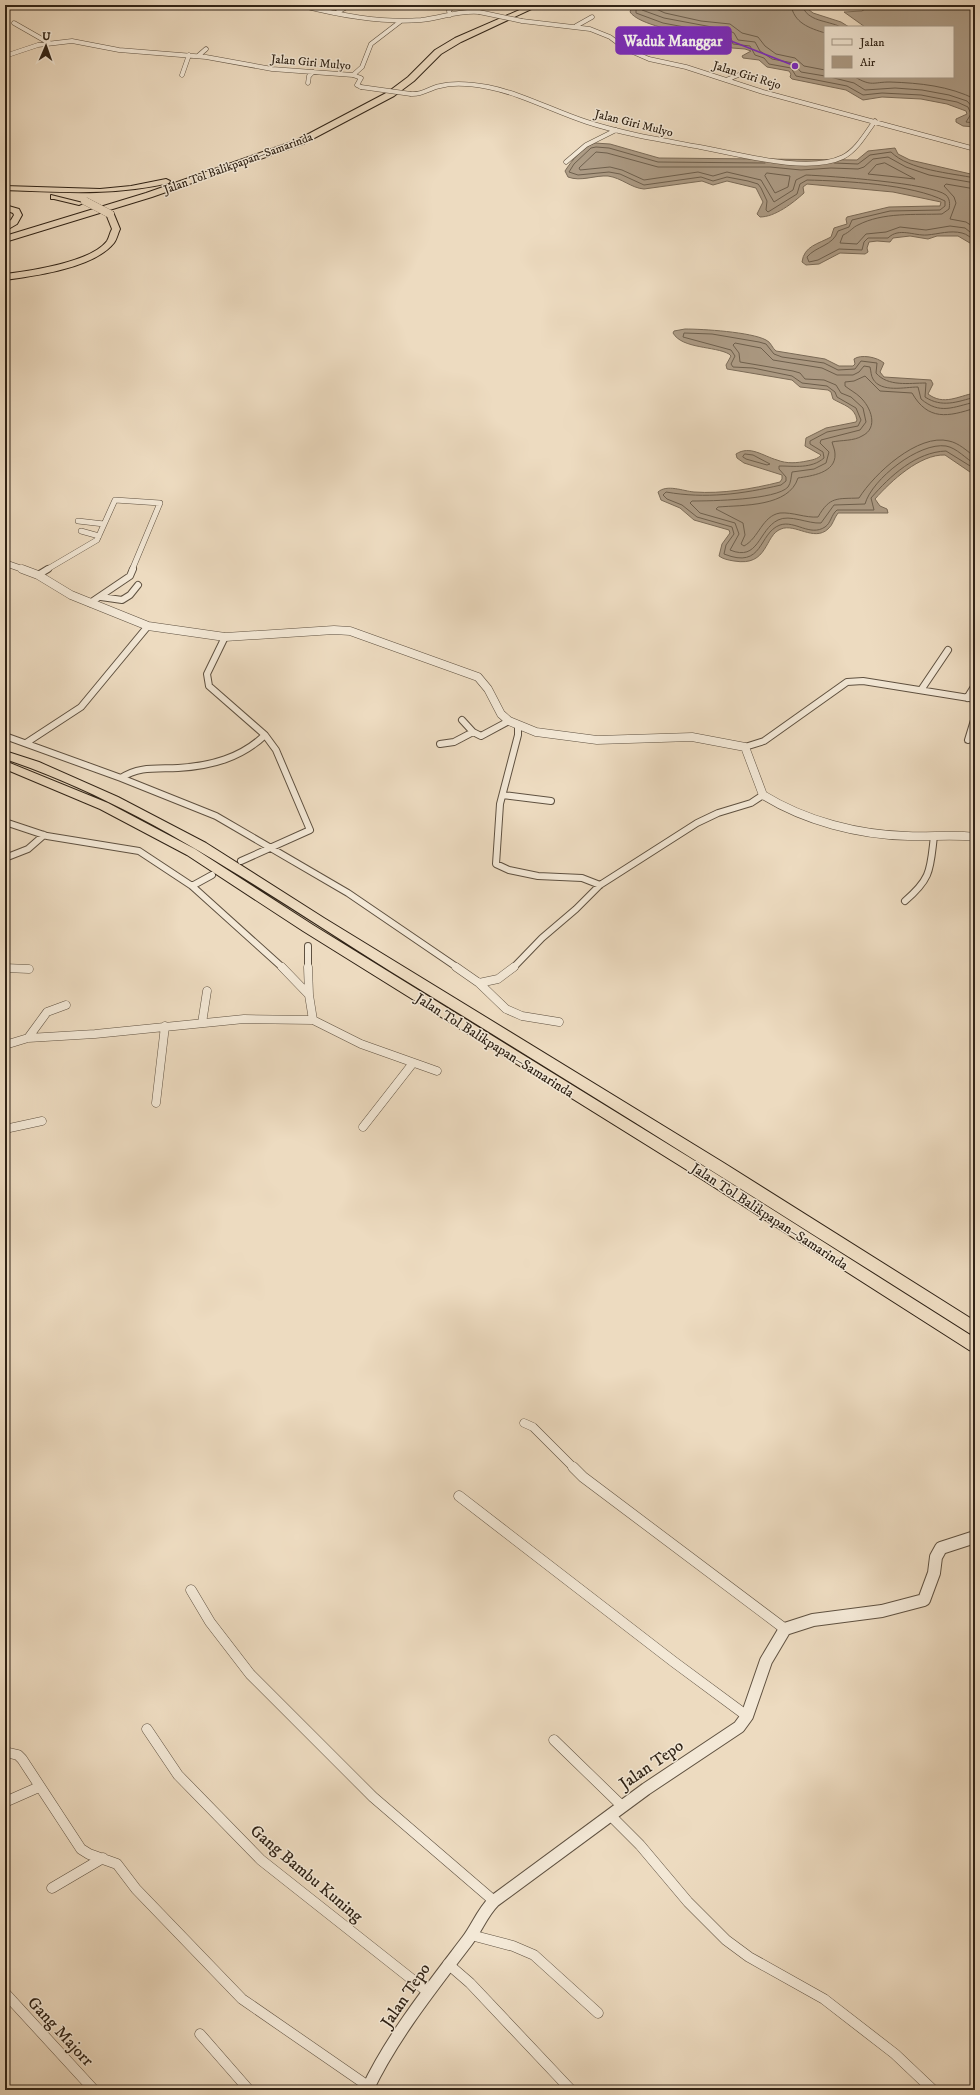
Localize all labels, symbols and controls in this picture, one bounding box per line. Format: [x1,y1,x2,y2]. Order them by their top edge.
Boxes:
north arrow [26,26,66,66]
legend [824,26,954,78]
callout: Waduk Manggar [616,27,731,54]
text: U [42,30,51,44]
text: Waduk Manggar [622,32,723,51]
text: Jalan [859,35,885,50]
street label: Jalan Giri Mulyo [269,51,352,73]
text: Air [860,55,876,70]
street label: Jalan Giri Rejo [710,58,783,93]
street label: Jalan Giri Mulyo [592,106,675,141]
street label: Jalan Tol Balikpapan–Samarinda [161,129,316,198]
street label: Jalan Tol Balikpapan–Samarinda [410,988,577,1102]
street label: Jalan Tol Balikpapan–Samarinda [686,1158,851,1274]
street label: Jalan Tepo [614,1735,688,1796]
street label: Gang Bambu Kuning [245,1820,368,1928]
street label: Jalan Tepo [375,1959,436,2034]
street label: Gang Majorr [22,1992,99,2072]

